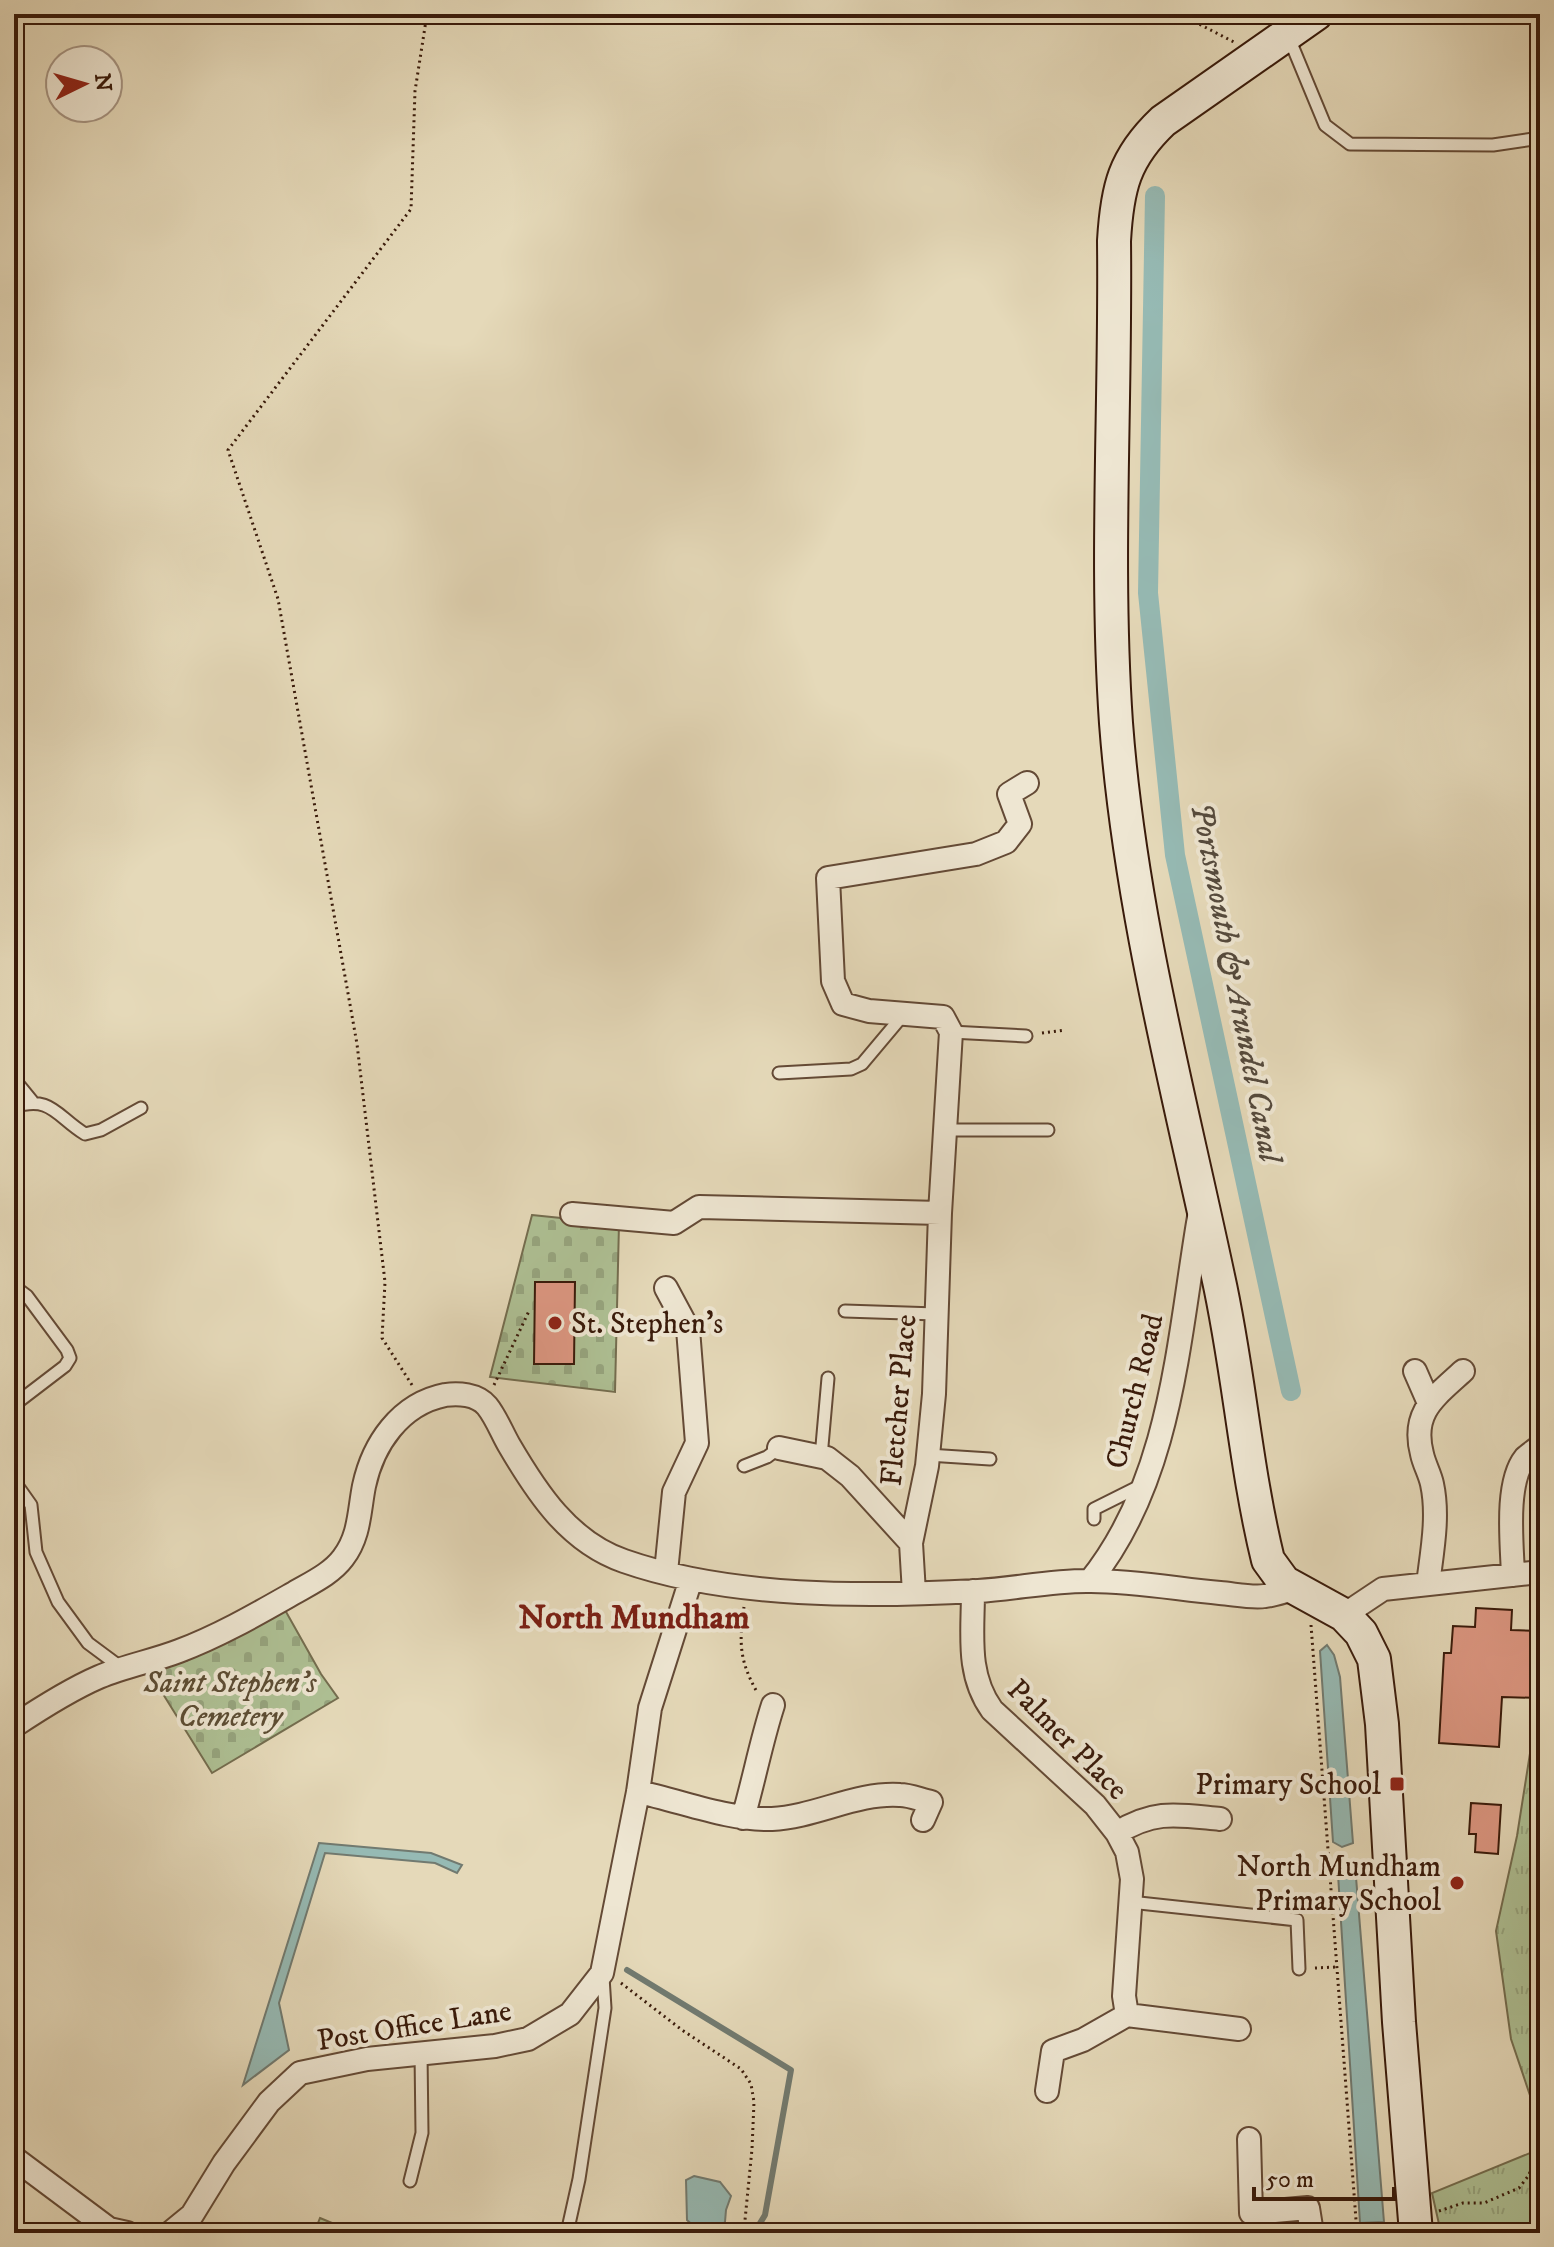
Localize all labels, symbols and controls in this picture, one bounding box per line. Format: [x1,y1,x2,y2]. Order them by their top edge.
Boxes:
north arrow [44,44,124,124]
text: N [88,72,117,93]
water label: Portsmouth & Arundel Canal [1181,799,1290,1169]
place label: St. Stephen's [571,1306,723,1343]
street label: Church Road [1098,1310,1173,1473]
street label: Fletcher Place [874,1313,925,1488]
marker: St. Stephen's [546,1314,564,1332]
district label: North Mundham [518,1597,750,1639]
park label: Saint Stephen's Cemetery [143,1665,317,1736]
street label: Palmer Place [999,1672,1135,1808]
place label: Primary School [1195,1767,1381,1804]
marker: Primary School [1388,1775,1406,1793]
place label: North Mundham Primary School [1237,1849,1441,1920]
marker: North Mundham Primary School [1448,1874,1466,1892]
street label: Post Office Lane [314,1993,514,2060]
scale bar [1254,2151,1394,2201]
text: 50 m [1266,2165,1314,2195]

